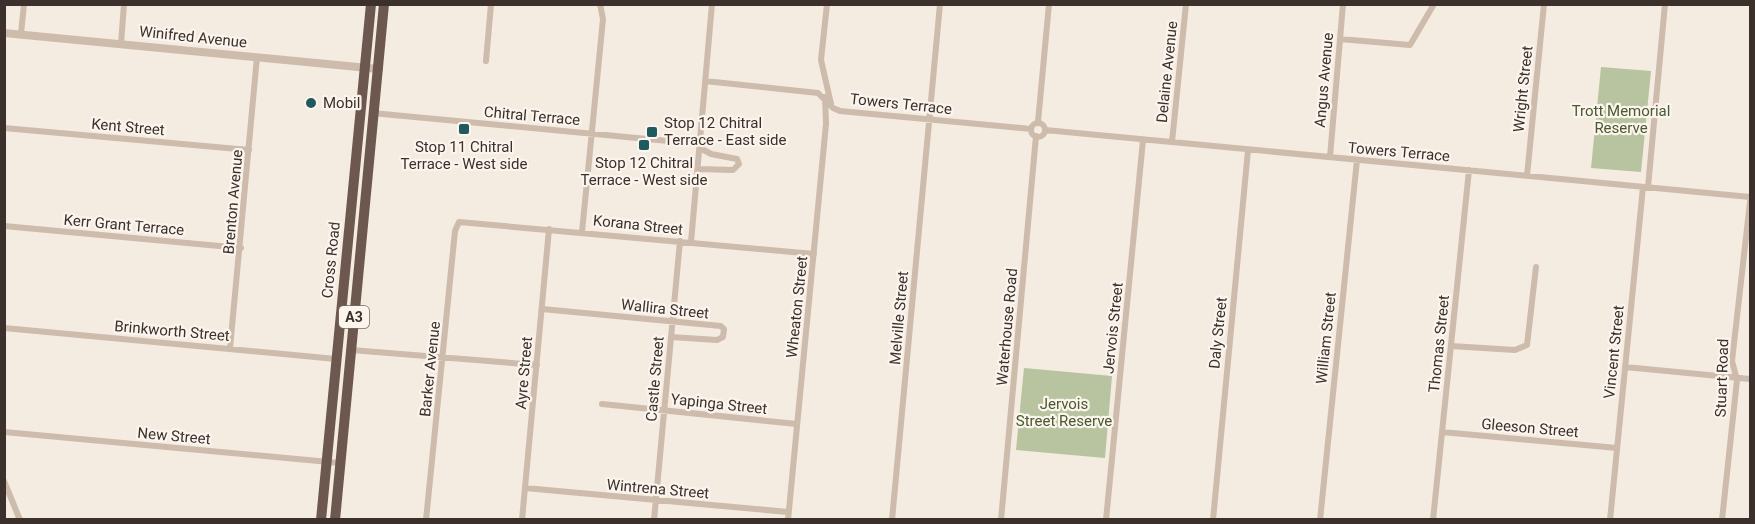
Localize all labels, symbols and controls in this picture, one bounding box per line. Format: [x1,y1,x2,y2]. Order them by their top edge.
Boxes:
street label: Delaine Avenue [1153,20,1181,124]
street label: Winifred Avenue [138,22,248,52]
street label: Angus Avenue [1311,32,1337,128]
street label: Wright Street [1510,45,1536,133]
street label: Towers Terrace [849,90,953,118]
place label: Mobil [323,94,360,112]
marker: Mobil [304,96,318,110]
park label: Trott Memorial Reserve [1572,102,1670,137]
street label: Chitral Terrace [483,103,581,129]
place label: Stop 12 Chitral Terrace - East side [664,114,787,149]
street label: Kent Street [91,115,166,139]
marker: Stop 11 Chitral Terrace - West side [457,122,471,136]
marker: Stop 12 Chitral Terrace - East side [645,125,659,139]
place label: Stop 11 Chitral Terrace - West side [401,138,527,173]
marker: Stop 12 Chitral Terrace - West side [637,138,651,152]
street label: Towers Terrace [1347,139,1451,165]
street label: Brenton Avenue [219,149,247,255]
place label: Stop 12 Chitral Terrace - West side [581,154,707,189]
street label: Kerr Grant Terrace [63,211,185,239]
street label: Korana Street [592,211,684,239]
street label: Cross Road [318,221,344,299]
street label: Wheaton Street [783,255,811,359]
street label: Waterhouse Road [993,267,1021,387]
street label: Melville Street [886,270,912,366]
street label: Jervois Street [1099,281,1127,375]
street label: William Street [1312,291,1340,385]
street label: Thomas Street [1425,294,1453,394]
street label: Wallira Street [620,295,710,323]
street label: Daly Street [1205,296,1231,370]
street label: Vincent Street [1600,304,1628,400]
road number: A3 [339,306,369,328]
street label: Brinkworth Street [114,317,231,345]
street label: Barker Avenue [416,320,444,418]
street label: Ayre Street [512,336,536,410]
street label: Castle Street [642,336,668,422]
street label: Stuart Road [1712,338,1732,418]
street label: Yapinga Street [670,390,768,418]
park label: Jervois Street Reserve [1016,395,1112,430]
street label: Gleeson Street [1481,415,1580,441]
street label: New Street [137,424,211,448]
street label: Wintrena Street [606,476,710,502]

